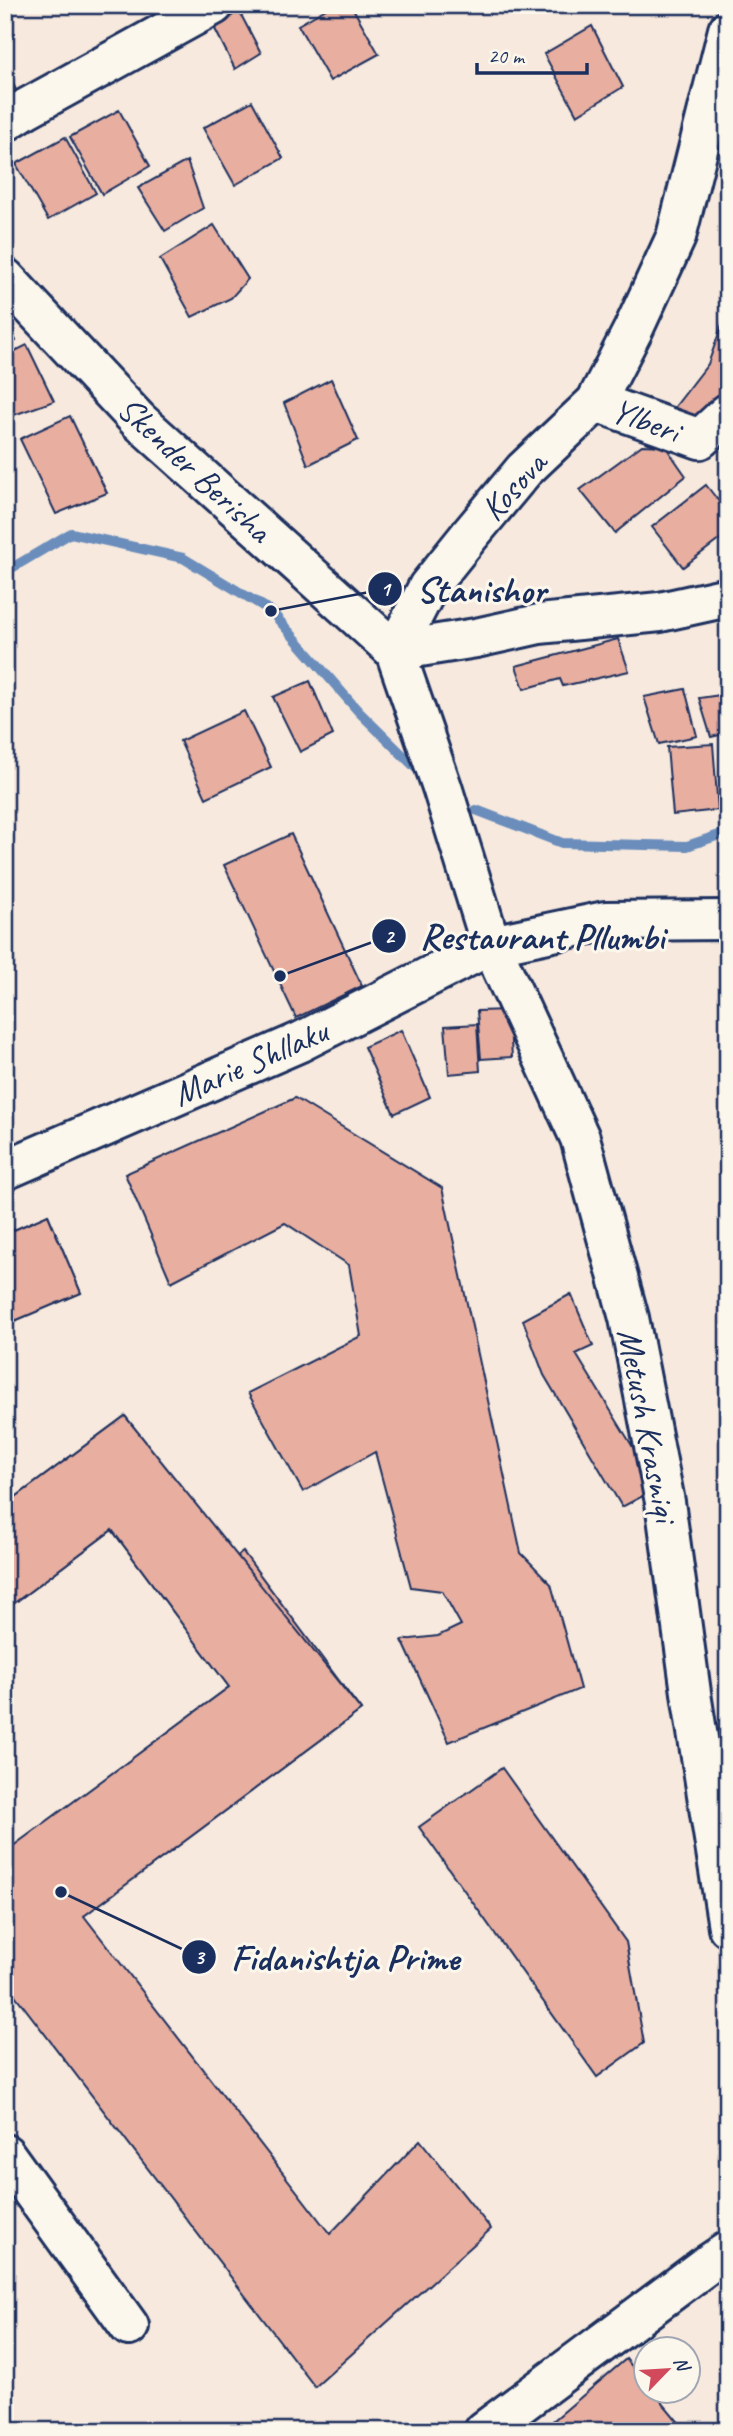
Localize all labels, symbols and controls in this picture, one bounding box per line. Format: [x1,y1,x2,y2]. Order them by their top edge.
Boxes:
scale bar [477,32,588,76]
text: 20 m [488,43,526,69]
street label: Skender Berisha [108,387,283,554]
street label: Ylberi [606,387,690,455]
street label: Kosova [470,440,558,530]
callout: Stanishor [367,560,559,618]
text: Stanishor [416,566,549,613]
text: 1 [380,576,392,602]
callout: Restaurant Pllumbi [372,907,678,965]
text: Restaurant Pllumbi [420,913,669,960]
text: 2 [384,923,396,949]
street label: Marie Shllaku [166,1007,337,1117]
street label: Metush Krasniqi [607,1325,689,1530]
callout: Fidanishtja Prime [182,1928,473,1986]
text: Fidanishtja Prime [231,1934,462,1981]
text: 3 [194,1944,206,1970]
north arrow [632,2334,702,2404]
text: N [668,2353,696,2377]

